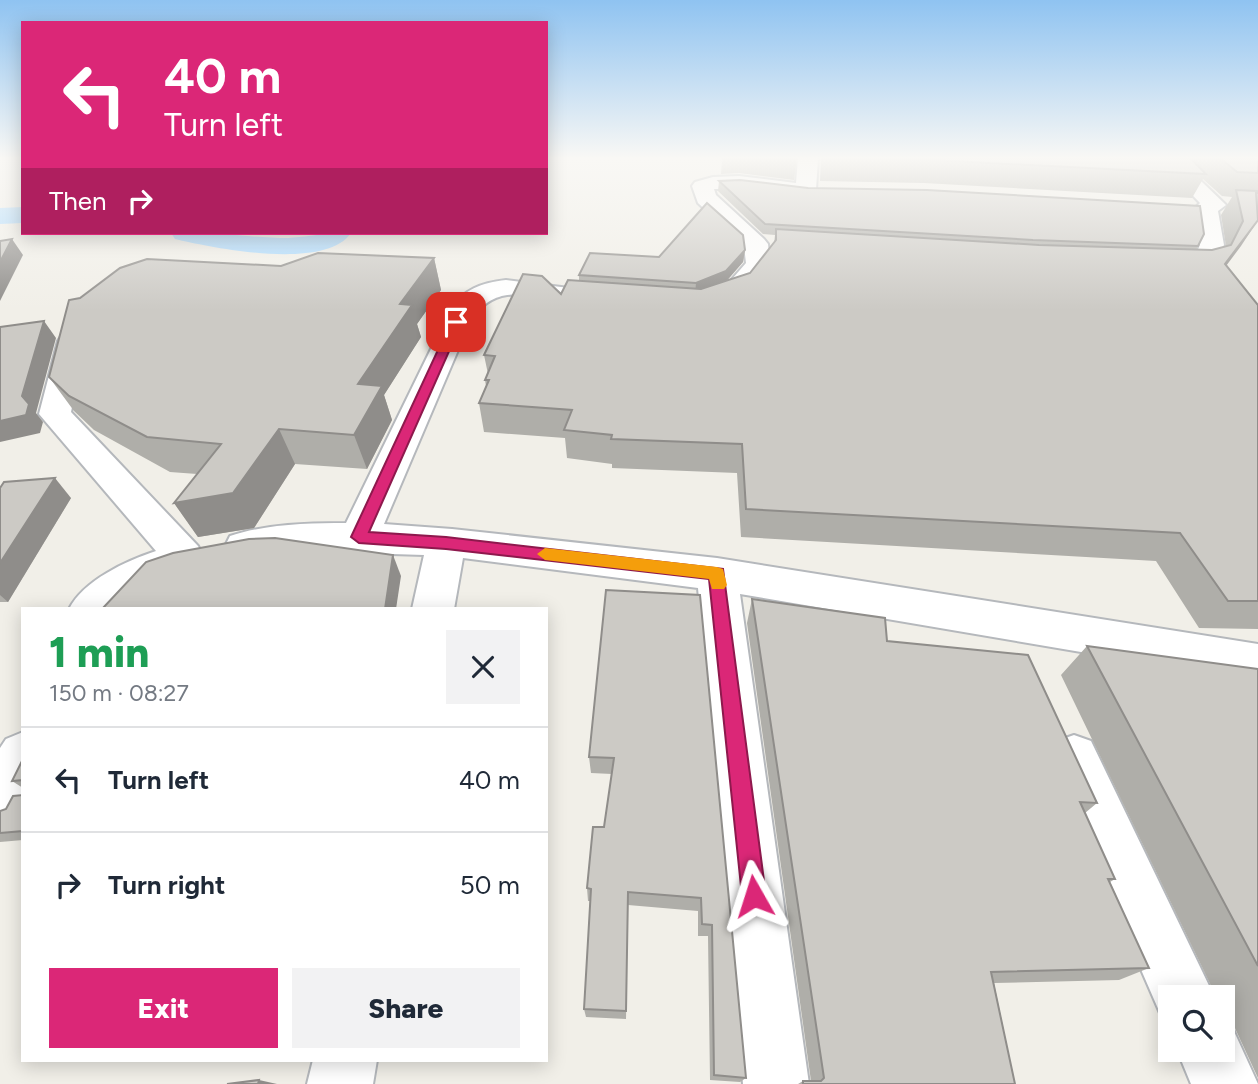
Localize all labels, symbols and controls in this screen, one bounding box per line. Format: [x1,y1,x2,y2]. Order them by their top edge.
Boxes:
text: 40 m [164,46,281,105]
icon: left [49,49,140,140]
text: Turn left [164,106,283,144]
icon: right [121,182,159,220]
text: Then [49,185,107,217]
pin [426,292,486,352]
icon: arrive [437,303,475,341]
text: 1 min [49,627,149,678]
button: close [446,630,520,704]
text: 150 m · 08:27 [49,679,189,707]
icon: left [49,761,87,799]
text: Turn left [108,764,209,796]
text: 40 m [459,764,520,796]
position arrow [717,859,791,933]
icon: right [49,866,87,904]
text: Turn right [108,869,225,901]
text: 50 m [460,869,520,901]
button: Exit [49,968,278,1048]
button: Share [292,968,520,1048]
map controls [1158,985,1235,1062]
button: search [1158,985,1235,1062]

